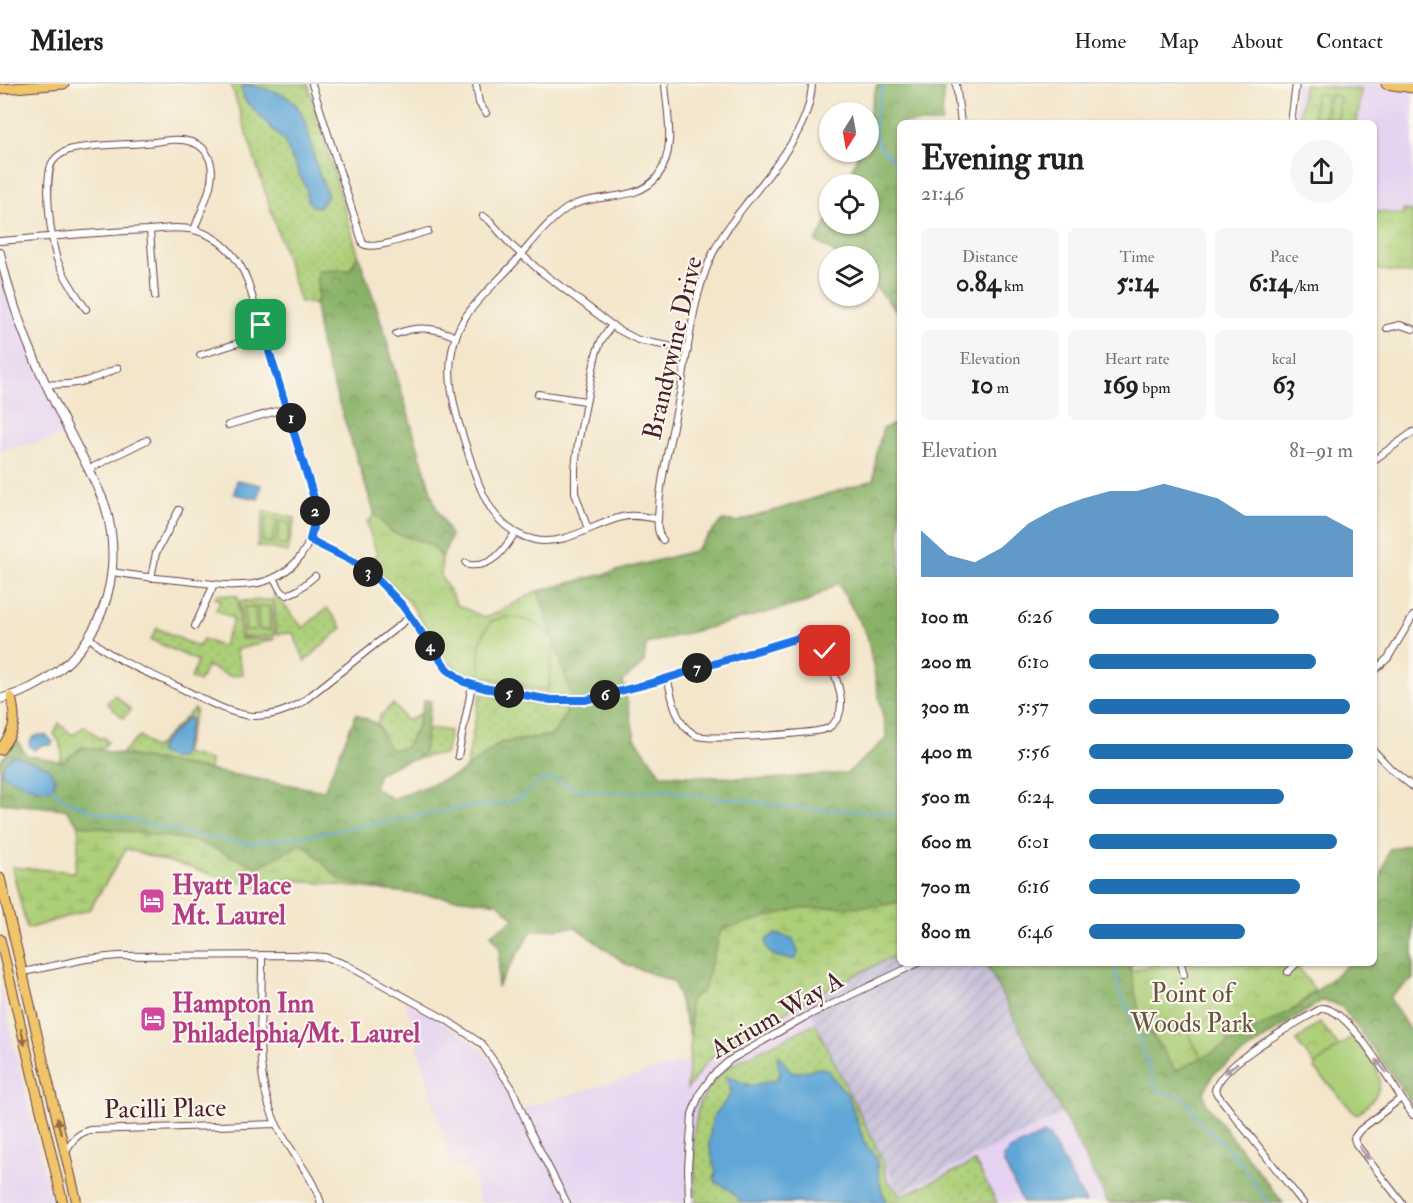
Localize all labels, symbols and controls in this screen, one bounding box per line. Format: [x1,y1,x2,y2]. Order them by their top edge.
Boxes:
text: Milers [30,24,103,59]
text: Home [1074,28,1126,55]
text: Map [1159,28,1199,55]
text: About [1232,28,1283,55]
text: Contact [1316,28,1383,55]
north arrow [819,102,879,162]
map controls [819,102,879,306]
text: Evening run [921,138,1084,179]
button: share [1290,140,1353,203]
button: locate [819,174,879,234]
text: 21:46 [921,181,964,206]
button: layers [819,246,879,306]
text: Distance [962,247,1018,267]
text: Time [1120,247,1154,267]
text: Pace [1270,247,1298,267]
street label: Brandywine Drive [636,253,710,443]
text: 0.84 [956,267,1001,299]
text: 5:14 [1116,267,1158,299]
text: 6:14 [1249,267,1292,299]
text: km [1001,276,1024,296]
text: /km [1292,276,1319,296]
pin [235,299,286,350]
icon: arrive [244,308,277,341]
text: Elevation [960,349,1020,369]
text: Heart rate [1104,349,1170,369]
text: kcal [1272,349,1296,369]
text: 10 [971,369,993,401]
text: 169 [1103,369,1139,401]
text: 63 [1272,369,1296,401]
text: m [993,378,1009,398]
text: bpm [1139,378,1171,398]
pin: 1 [276,403,306,433]
text: 1 [288,408,294,428]
text: Elevation [921,438,997,463]
text: 81–91 m [1289,438,1353,463]
pin: 2 [300,496,330,526]
text: 2 [311,501,319,521]
pin: 3 [353,557,383,587]
text: 3 [365,562,371,582]
text: 100 m [921,604,968,629]
text: 6:26 [1017,604,1052,629]
pin [799,625,850,676]
pin: 4 [415,631,445,661]
icon: check [808,634,841,667]
text: 4 [426,636,434,656]
text: 200 m [921,649,971,674]
text: 6:10 [1017,649,1049,674]
pin: 7 [682,653,712,683]
text: 7 [693,658,701,678]
pin: 5 [494,678,524,708]
pin: 6 [590,680,620,710]
text: 5 [505,683,513,703]
text: 6 [601,685,609,705]
text: 300 m [921,694,969,719]
text: 5:57 [1017,694,1049,719]
text: 400 m [921,739,972,764]
text: 5:56 [1017,739,1050,764]
text: 500 m [921,784,970,809]
text: 6:24 [1017,784,1053,809]
text: 600 m [921,829,971,854]
text: 6:01 [1017,829,1049,854]
place label: Hyatt Place Mt. Laurel [171,870,291,932]
text: 700 m [921,874,970,899]
text: 6:16 [1017,874,1049,899]
hotel icon: Hyatt Place Mt. Laurel [137,886,167,916]
text: 800 m [921,919,971,944]
text: 6:46 [1017,919,1053,944]
street label: Atrium Way A [704,964,850,1067]
park label: Point of Woods Park [1129,978,1254,1040]
place label: Hampton Inn Philadelphia/Mt. Laurel [172,988,421,1051]
hotel icon: Hampton Inn Philadelphia/Mt. Laurel [138,1004,168,1034]
one-way arrow [19,1028,29,1046]
one-way arrow [1376,1059,1388,1074]
one-way arrow [1223,1061,1239,1074]
street label: Pacilli Place [104,1092,227,1126]
one-way arrow [54,1116,64,1135]
one-way arrow [1357,1146,1369,1161]

